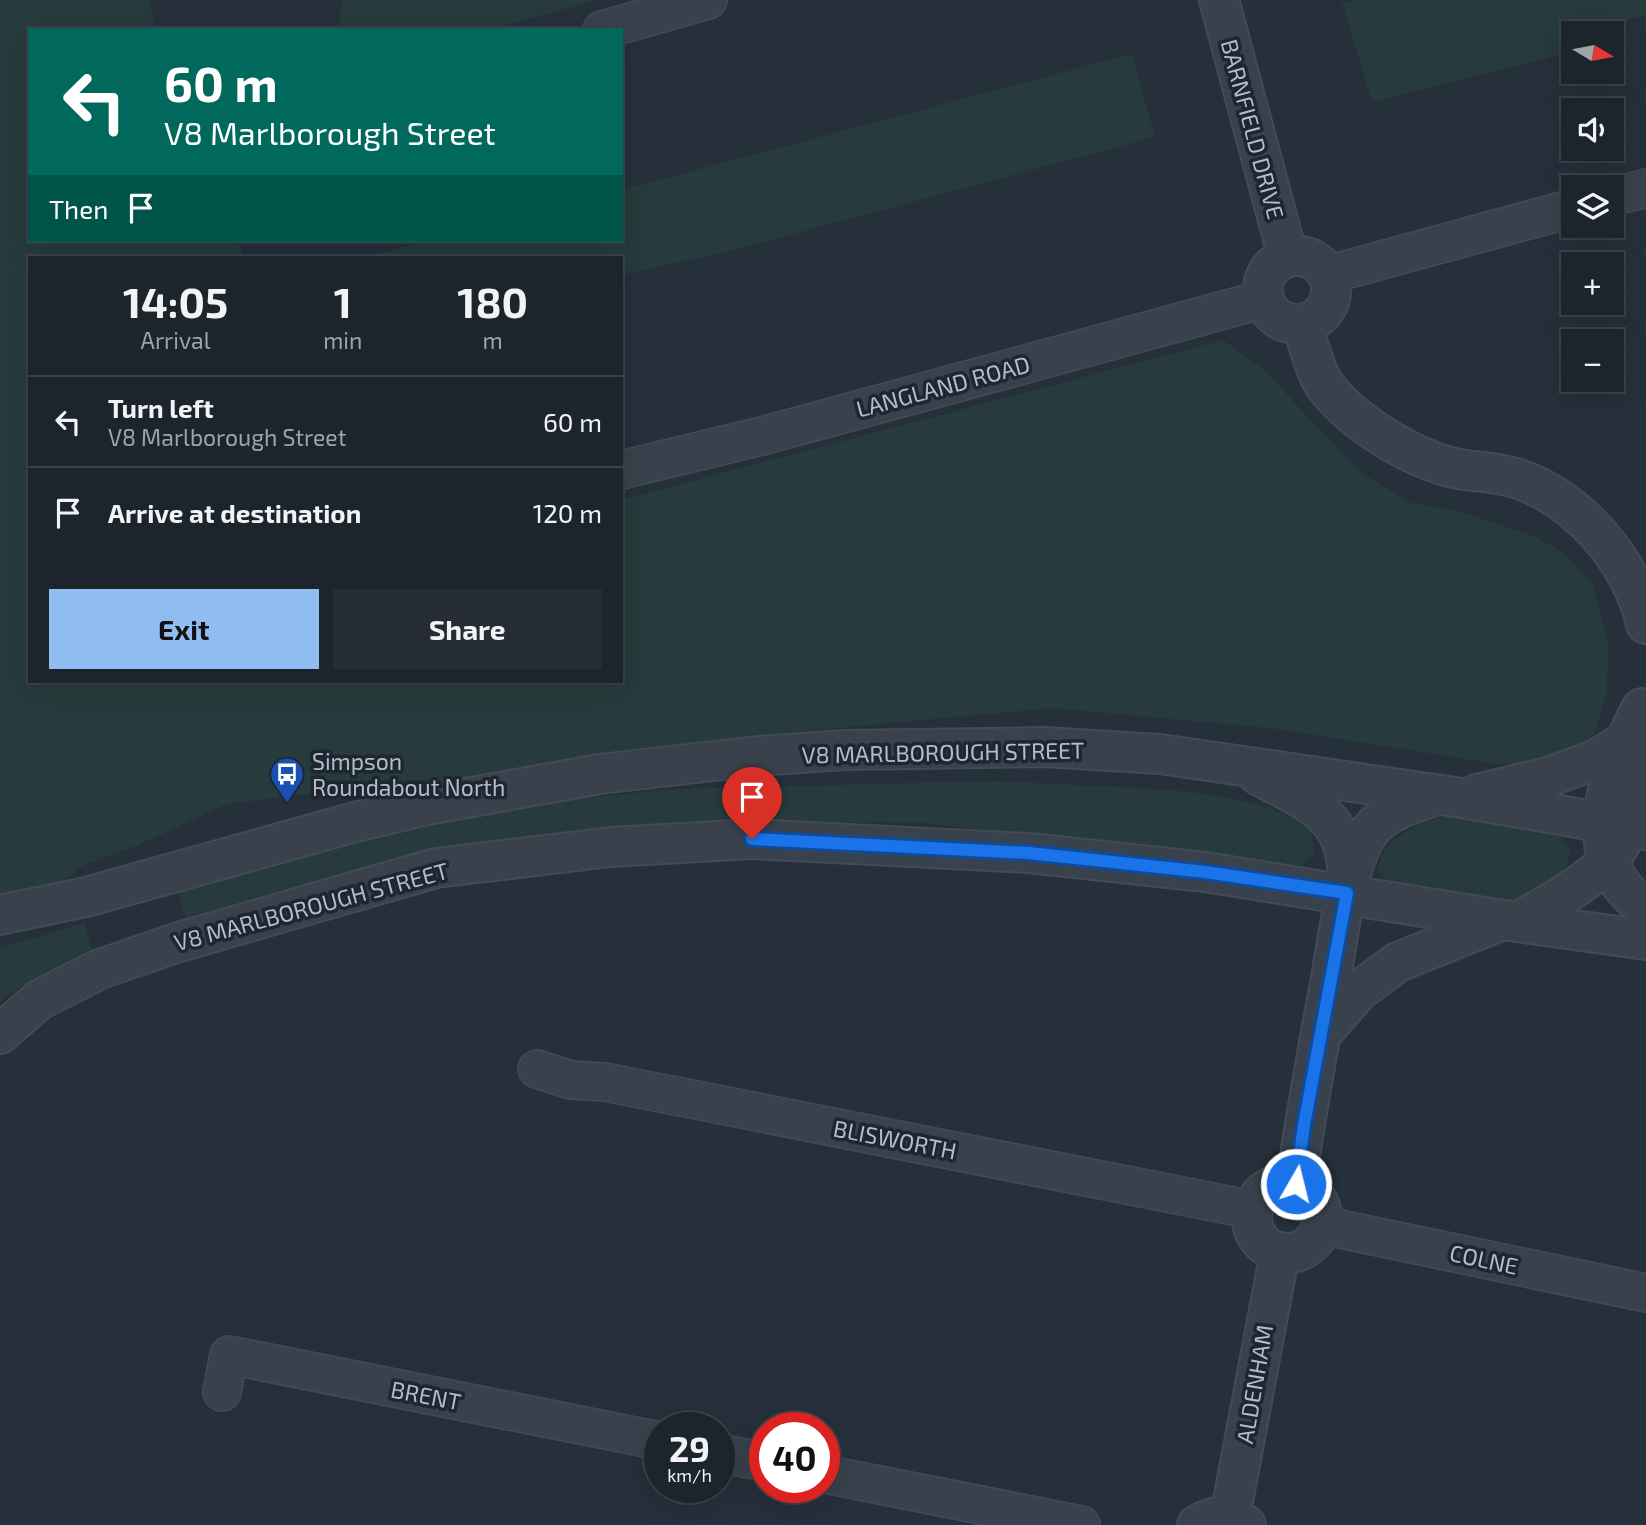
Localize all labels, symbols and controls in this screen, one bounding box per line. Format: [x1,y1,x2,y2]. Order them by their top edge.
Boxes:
north arrow [1561,21,1624,84]
map controls [1561,21,1624,392]
street label: BARNFIELD DRIVE [1216,36,1290,222]
text: 60 m [164,53,278,112]
icon: left [49,56,140,147]
button: sound [1561,98,1624,161]
text: V8 Marlborough Street [164,113,496,151]
button: layers [1561,175,1624,238]
icon: arrive [122,189,160,227]
text: Then [49,193,108,224]
button: + [1561,252,1624,315]
text: 14:05 [123,276,228,326]
text: 1 [334,276,352,326]
text: 180 [457,276,528,326]
text: Arrival [141,326,211,354]
text: min [323,326,362,354]
text: m [483,326,503,354]
button: − [1561,329,1624,392]
street label: LANGLAND ROAD [853,349,1033,423]
text: Turn left [108,392,214,423]
icon: left [49,403,87,441]
text: 60 m [543,406,602,437]
text: V8 Marlborough Street [108,423,346,451]
icon: arrive [49,494,87,532]
text: Arrive at destination [108,497,361,528]
text: 120 m [533,497,602,528]
button: Exit [49,589,319,669]
button: Share [333,589,602,669]
street label: V8 MARLBOROUGH STREET [801,736,1085,768]
place label: Simpson Roundabout North [312,747,505,801]
bus stop icon: Simpson Roundabout North [268,755,306,804]
pin [722,767,782,839]
icon: arrive [733,778,771,816]
street label: V8 MARLBOROUGH STREET [171,856,451,956]
street label: BLISWORTH [831,1113,959,1165]
position arrow [1259,1147,1333,1221]
street label: COLNE [1447,1238,1521,1280]
street label: ALDENHAM [1230,1322,1278,1446]
street label: BRENT [389,1374,463,1416]
speed limit sign: 40 [749,1412,840,1503]
text: 29 [669,1427,710,1469]
text: km/h [667,1464,712,1486]

